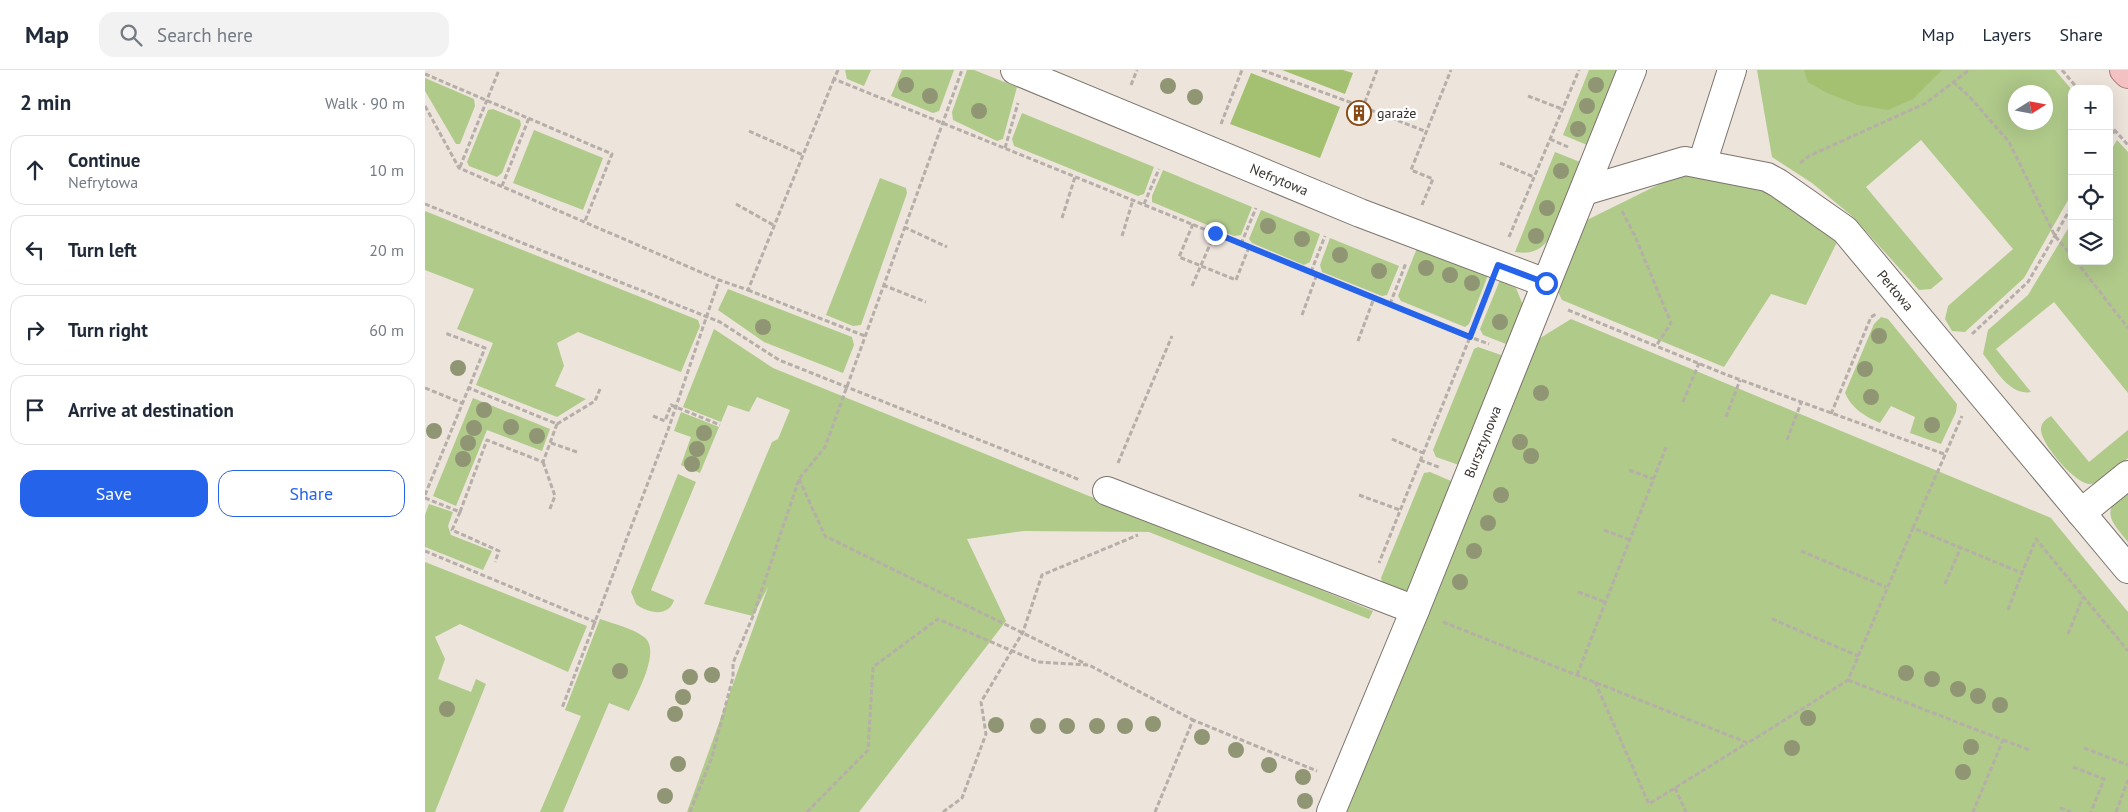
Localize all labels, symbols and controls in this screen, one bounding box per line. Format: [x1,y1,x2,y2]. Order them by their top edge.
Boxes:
search box [99,12,449,57]
text: Map [25,19,69,50]
icon: search [117,21,145,49]
text: Search here [157,23,253,47]
text: Map [1922,23,1954,46]
text: Layers [1982,23,2031,46]
text: Share [2059,23,2103,46]
north arrow [2008,85,2053,130]
map controls [2068,85,2113,265]
button: + [2068,85,2113,130]
text: 2 min [20,89,71,116]
text: Walk · 90 m [325,93,405,113]
building icon: garaże [1346,100,1372,126]
place label: garaże [1377,104,1416,122]
button: − [2068,130,2113,175]
text: Continue [68,148,140,172]
icon: ahead [21,156,49,184]
street label: Nefrytowa [1247,159,1311,200]
text: 10 m [369,160,404,180]
text: Nefrytowa [68,172,138,192]
button: locate [2068,175,2113,220]
button: layers [2068,220,2113,265]
route end [1204,222,1227,245]
icon: left [21,236,49,264]
text: Turn left [68,238,137,262]
text: 20 m [369,240,404,260]
street label: Perłowa [1873,266,1918,315]
route start [1535,272,1558,295]
icon: right [21,316,49,344]
text: Turn right [68,318,148,342]
text: 60 m [369,320,404,340]
icon: arrive [21,396,49,424]
text: Arrive at destination [68,398,234,422]
street label: Bursztynowa [1460,403,1505,481]
button: Save [20,470,208,517]
button: Share [218,470,405,517]

